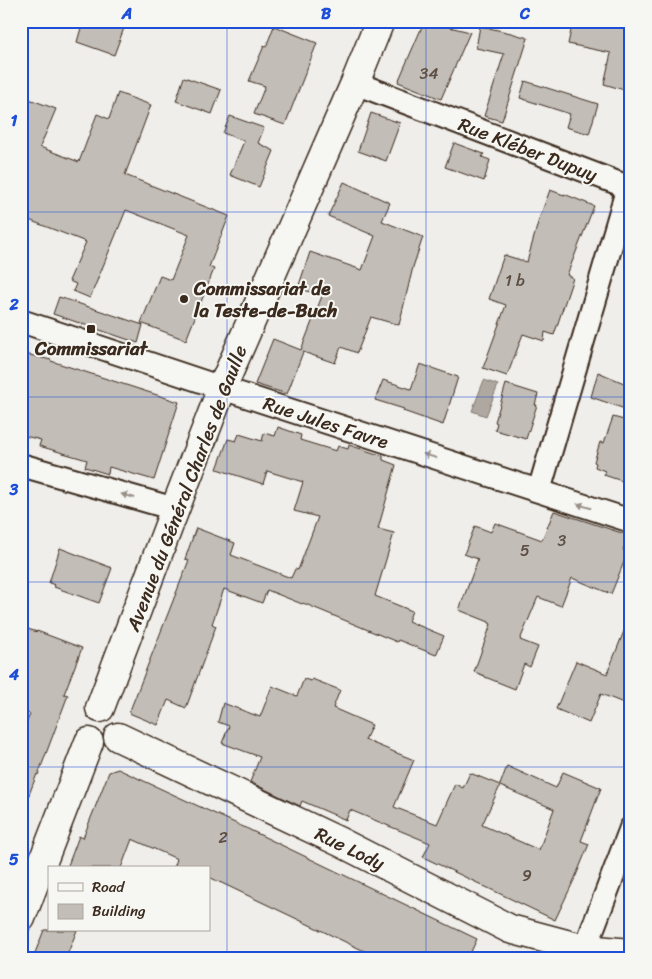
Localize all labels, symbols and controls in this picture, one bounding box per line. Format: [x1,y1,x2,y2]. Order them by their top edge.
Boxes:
text: A [121,0,132,28]
text: B [321,0,332,28]
text: C [519,0,531,28]
house number: 34 [420,59,438,88]
text: 1 [11,106,18,135]
street label: Rue Kléber Dupuy [453,108,602,191]
house number: 1 b [505,266,525,295]
place label: Commissariat de la Teste-de-Buch [193,272,337,327]
text: 2 [8,290,19,319]
marker: Commissariat de la Teste-de-Buch [178,293,190,305]
marker: Commissariat [85,323,97,335]
place label: Commissariat [34,332,148,365]
street label: Avenue du Général Charles de Gaulle [116,340,256,637]
street label: Rue Jules Favre [259,387,393,458]
one-way arrow [422,452,437,459]
text: 3 [9,475,19,504]
one-way arrow [120,492,135,500]
one-way arrow [577,502,592,509]
house number: 3 [558,526,567,555]
house number: 5 [520,536,530,565]
text: 4 [8,660,19,689]
street label: Rue Lody [309,817,391,880]
house number: 2 [218,823,228,852]
text: 5 [9,845,19,874]
house number: 9 [522,861,532,890]
legend [48,866,210,932]
text: Road [92,874,125,900]
text: Building [92,898,146,924]

